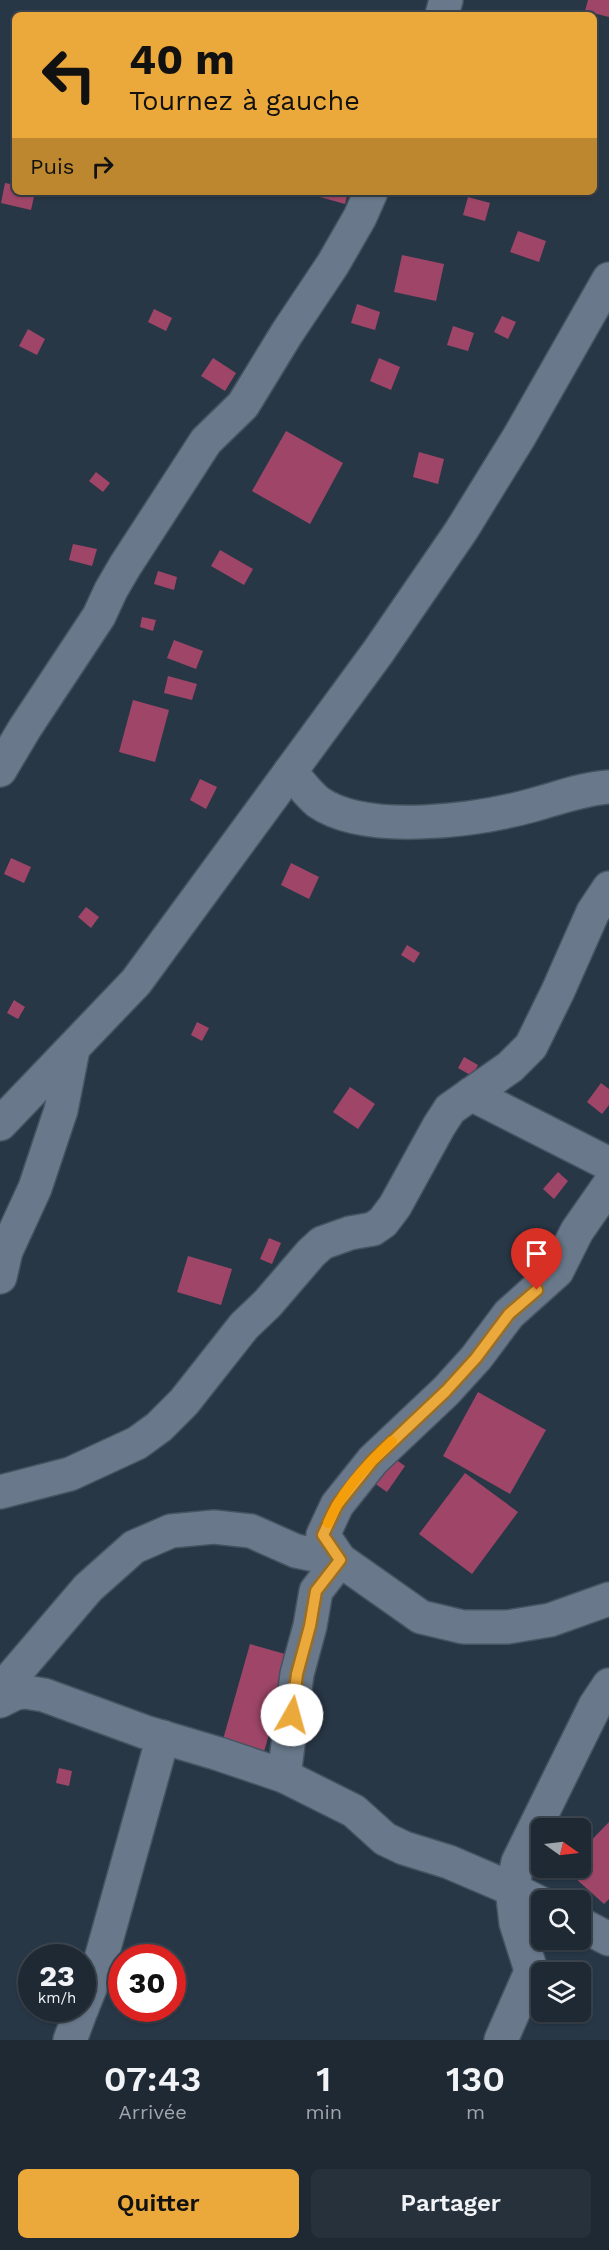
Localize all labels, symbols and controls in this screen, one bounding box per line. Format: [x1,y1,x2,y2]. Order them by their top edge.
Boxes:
text: 40 m [129,35,235,84]
icon: left [30,36,108,114]
text: Tournez à gauche [129,85,360,117]
icon: right [86,150,119,183]
text: Puis [30,154,74,179]
pin [511,1228,562,1290]
icon: arrive [520,1237,553,1270]
position arrow [260,1683,324,1747]
north arrow [531,1818,591,1878]
map controls [531,1818,591,2022]
button: search [531,1890,591,1950]
speed limit sign: 30 [108,1944,186,2022]
text: 23 [39,1958,75,1993]
button: layers [531,1962,591,2022]
text: km/h [38,1989,76,2007]
text: 07:43 [104,2058,202,2100]
text: 1 [316,2058,331,2100]
text: 130 [446,2058,505,2100]
text: Arrivée [119,2100,187,2124]
text: min [305,2100,342,2124]
text: m [466,2100,485,2124]
button: Quitter [18,2169,299,2238]
button: Partager [311,2169,591,2238]

